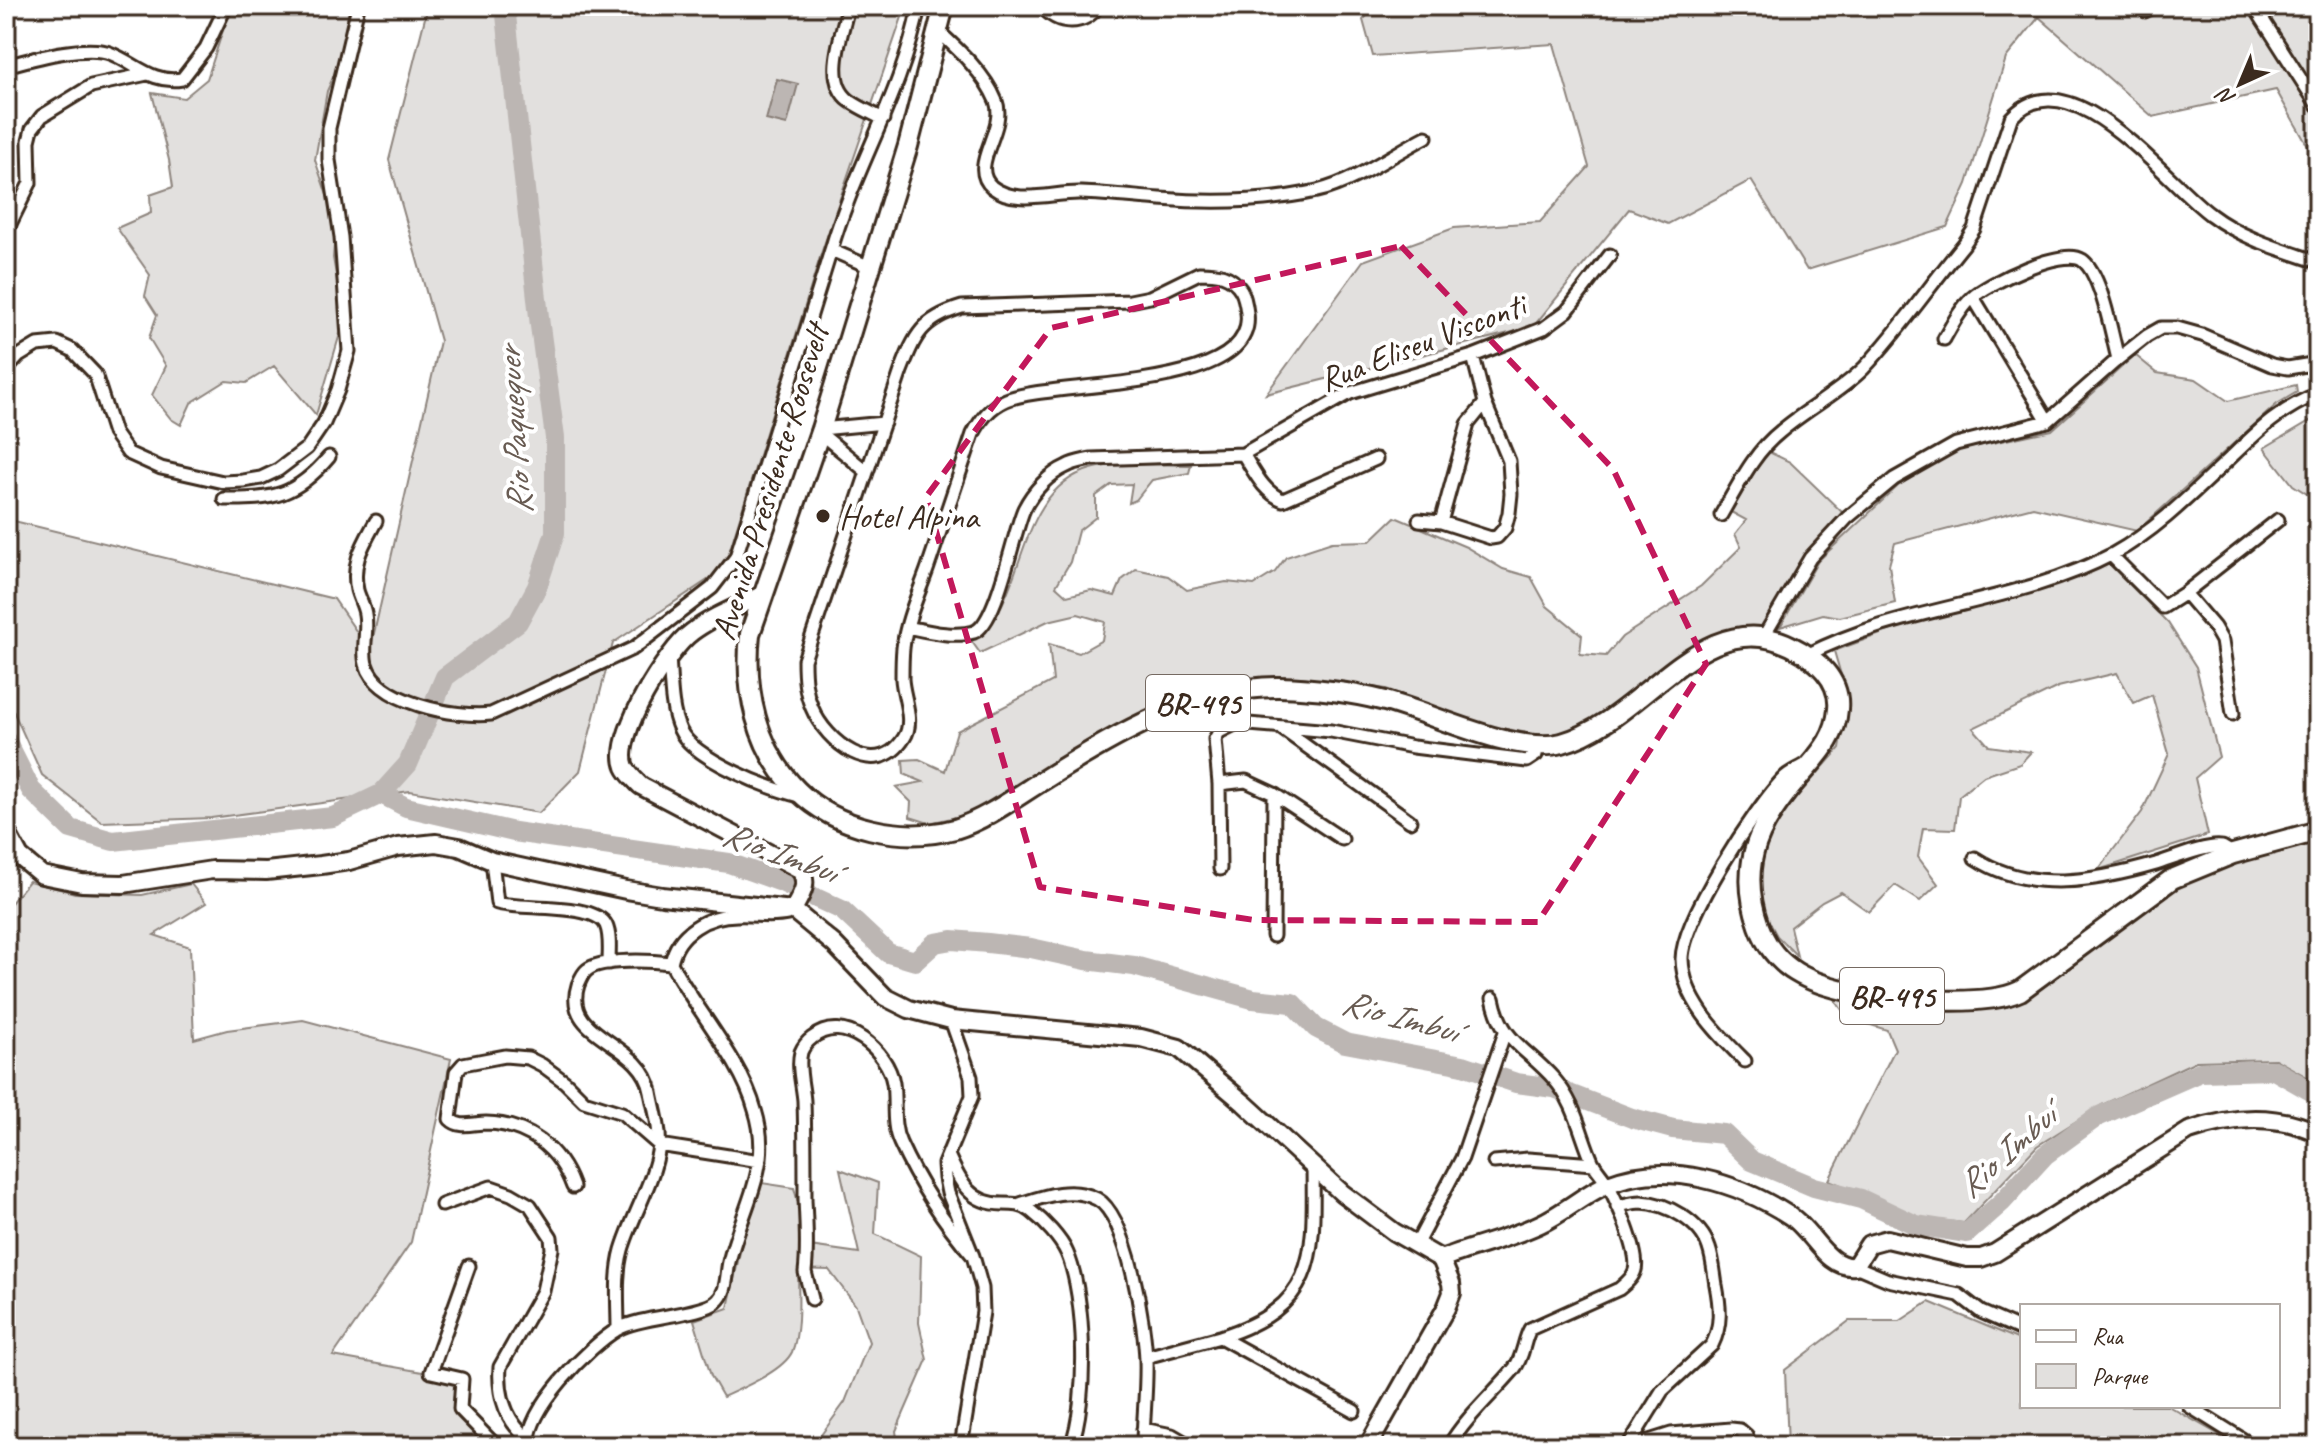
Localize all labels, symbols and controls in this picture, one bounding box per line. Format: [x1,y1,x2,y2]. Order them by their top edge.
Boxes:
north arrow [2200,44,2280,124]
text: N [2210,81,2241,112]
street label: Rua Eliseu Visconti [1313,282,1534,401]
street label: Avenida Presidente Roosevelt [702,315,840,645]
water label: Rio Paquequer [485,340,543,516]
place label: Hotel Alpina [839,495,981,538]
marker: Hotel Alpina [814,507,832,525]
road number: BR-495 [1146,675,1250,731]
water label: Rio Imbuí [717,810,855,898]
road number: BR-495 [1840,968,1944,1024]
water label: Rio Imbuí [1337,979,1475,1057]
water label: Rio Imbuí [1947,1086,2074,1207]
legend [2020,1304,2280,1408]
text: Rua [2092,1321,2124,1351]
text: Parque [2092,1361,2149,1391]

